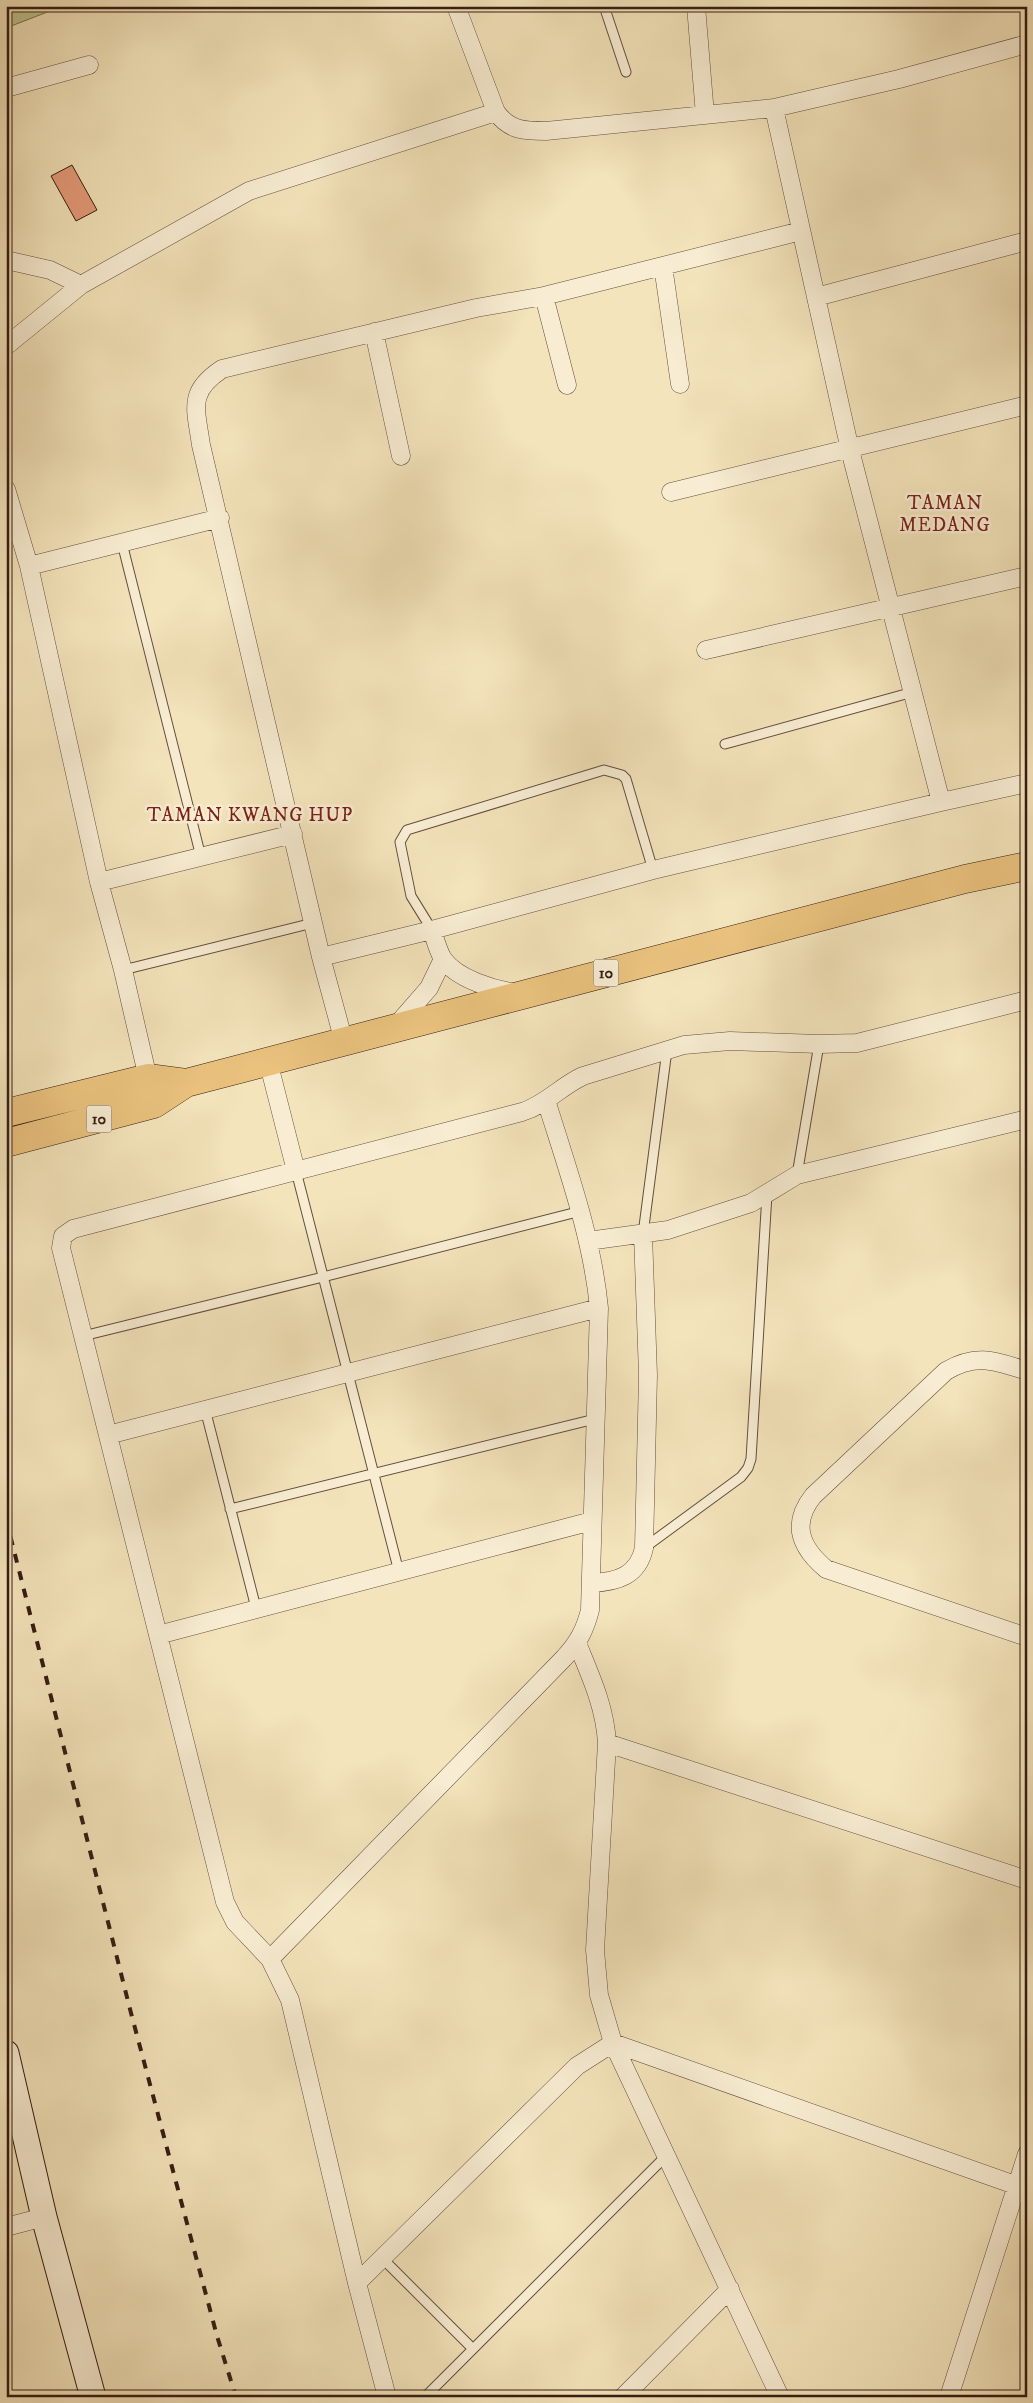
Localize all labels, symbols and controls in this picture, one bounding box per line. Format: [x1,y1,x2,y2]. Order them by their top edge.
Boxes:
district label: TAMAN MEDANG [899,492,991,537]
district label: TAMAN KWANG HUP [147,804,353,827]
road number: 10 [594,960,618,986]
road number: 10 [86,1106,112,1132]

